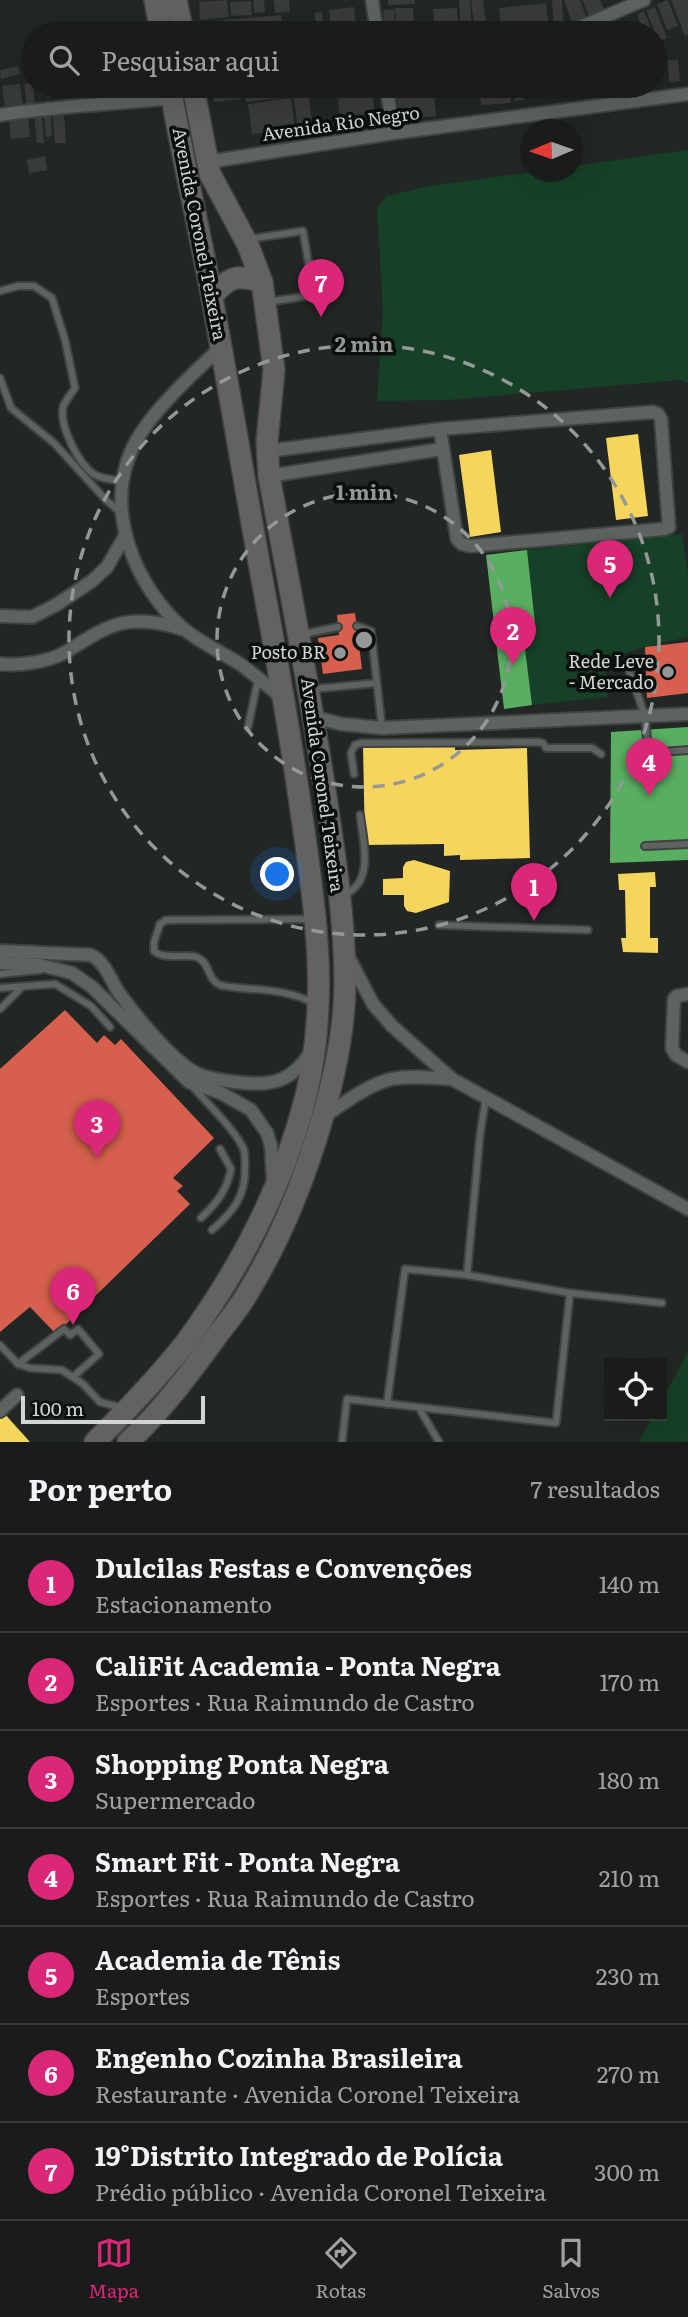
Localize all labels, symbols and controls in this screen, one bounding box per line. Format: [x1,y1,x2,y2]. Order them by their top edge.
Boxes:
search box [21,21,667,98]
text: Pesquisar aqui [101,40,279,79]
icon: search [45,41,83,79]
street label: Avenida Rio Negro [260,98,421,147]
north arrow [520,119,583,182]
street label: Avenida Coronel Teixeira [167,125,234,343]
pin: 7 [298,259,344,317]
text: 2 min [335,327,394,358]
text: 1 min [336,475,392,506]
pin: 5 [587,540,633,598]
pin: 2 [490,607,536,665]
centre of rings [352,628,376,652]
place label: Posto BR [251,638,326,665]
marker: Posto BR [332,645,348,661]
place label: Rede Leve - Mercado [568,647,654,695]
marker: Rede Leve - Mercado [660,664,676,680]
street label: Avenida Coronel Teixeira [295,676,352,894]
pin: 4 [626,738,672,796]
your location [260,857,294,891]
pin: 1 [511,863,557,921]
pin: 3 [74,1100,120,1158]
pin: 6 [50,1267,96,1325]
map controls [604,1358,667,1421]
button: locate [604,1358,667,1421]
scale bar [21,1393,205,1425]
text: 100 m [32,1394,84,1422]
text: Por perto [28,1466,172,1510]
text: 7 resultados [530,1471,660,1505]
text: Dulcilas Festas e Convenções [95,1547,472,1586]
text: 1 [46,1566,56,1600]
text: 140 m [599,1566,660,1600]
text: Estacionamento [95,1586,272,1620]
text: CaliFit Academia - Ponta Negra [95,1645,501,1684]
text: 2 [45,1664,57,1698]
text: 170 m [599,1664,660,1698]
text: Esportes · Rua Raimundo de Castro [95,1684,475,1718]
text: Shopping Ponta Negra [95,1743,389,1782]
text: 3 [45,1762,57,1796]
text: 180 m [598,1762,660,1796]
text: Supermercado [95,1782,255,1816]
text: Smart Fit - Ponta Negra [95,1841,400,1880]
text: 4 [44,1860,58,1894]
text: 210 m [599,1860,660,1894]
text: Esportes · Rua Raimundo de Castro [95,1880,475,1914]
text: Academia de Tênis [95,1939,340,1978]
text: 5 [45,1958,57,1992]
text: 230 m [596,1958,660,1992]
text: Esportes [95,1978,190,2012]
text: Engenho Cozinha Brasileira [95,2037,463,2076]
text: 6 [44,2056,58,2090]
text: 270 m [597,2056,660,2090]
text: Restaurante · Avenida Coronel Teixeira [95,2076,520,2110]
text: 19°Distrito Integrado de Polícia [95,2135,503,2174]
text: 7 [45,2154,57,2188]
text: 300 m [594,2154,660,2188]
text: Prédio público · Avenida Coronel Teixeira [95,2174,546,2208]
tab: Mapa [88,2234,139,2304]
tab: Rotas [316,2234,366,2304]
tab: Salvos [542,2234,600,2304]

